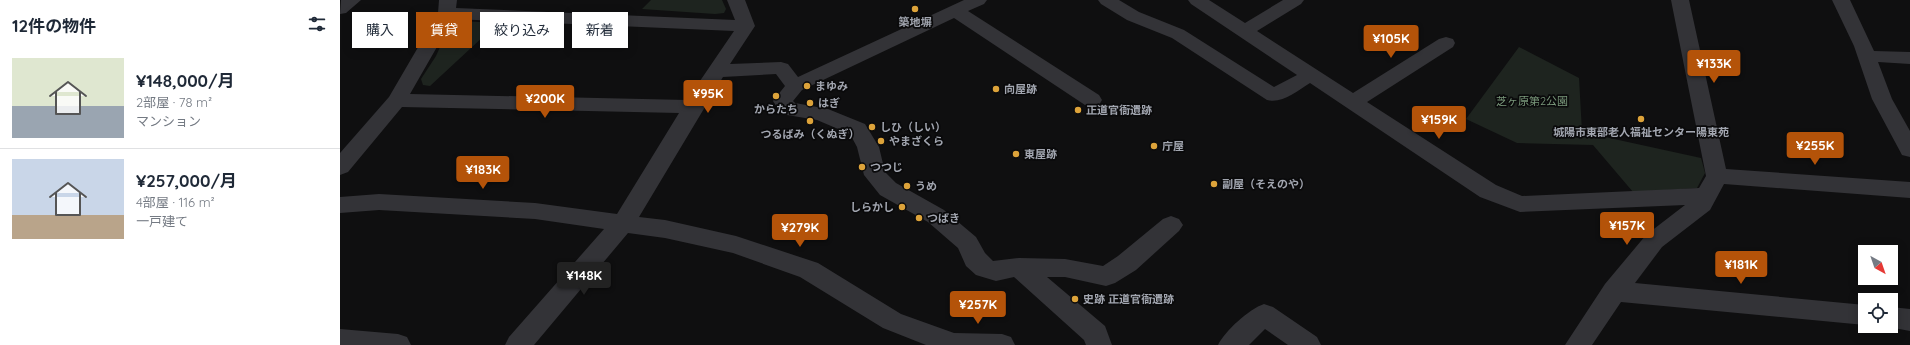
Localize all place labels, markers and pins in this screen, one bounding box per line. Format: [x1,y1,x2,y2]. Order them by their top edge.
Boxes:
marker: 築地塀 [910,4,920,14]
place label: 築地塀 [899,15,932,29]
pin: ¥105K [1363,25,1419,59]
pin: ¥133K [1686,50,1742,84]
place label: まゆみ [815,79,848,93]
pin: ¥95K [684,80,732,114]
marker: まゆみ [802,81,812,91]
place label: 向屋跡 [1004,82,1037,96]
marker: 向屋跡 [991,84,1001,94]
pin: ¥200K [517,85,573,119]
marker: からたち [771,91,781,101]
place label: はぎ [818,96,840,110]
marker: はぎ [805,98,815,108]
place label: からたち [754,102,798,116]
place label: 正道官衙遺跡 [1086,103,1152,117]
marker: 正道官衙遺跡 [1073,105,1083,115]
pin: ¥159K [1411,106,1467,140]
marker: 城陽市東部老人福祉センター陽東苑 [1636,114,1646,124]
marker: つるばみ（くぬぎ） [805,116,815,126]
place label: しひ（しい） [880,120,946,134]
marker: しひ（しい） [867,122,877,132]
place label: 城陽市東部老人福祉センター陽東苑 [1553,125,1729,139]
place label: つるばみ（くぬぎ） [761,127,859,141]
pin: ¥255K [1787,132,1843,166]
place label: やまざくら [889,134,944,148]
marker: やまざくら [876,136,886,146]
place label: 庁屋 [1162,139,1184,153]
marker: 庁屋 [1149,141,1159,151]
place label: 東屋跡 [1024,147,1057,161]
marker: 東屋跡 [1011,149,1021,159]
pin: ¥183K [455,156,511,190]
place label: つつじ [870,160,903,174]
marker: つつじ [857,162,867,172]
place label: 副屋（そえのや） [1222,177,1310,191]
place label: うめ [915,179,937,193]
marker: 副屋（そえのや） [1209,179,1219,189]
marker: うめ [902,181,912,191]
place label: しらかし [850,200,894,214]
marker: しらかし [897,202,907,212]
place label: つばき [927,211,960,225]
pin: ¥157K [1599,212,1655,246]
marker: つばき [914,213,924,223]
pin: ¥279K [772,214,828,248]
pin: ¥181K [1713,251,1769,285]
pin: ¥148K [556,262,612,296]
pin: ¥257K [950,291,1006,325]
place label: 史跡 正道官衙遺跡 [1083,292,1174,306]
marker: 史跡 正道官衙遺跡 [1070,294,1080,304]

